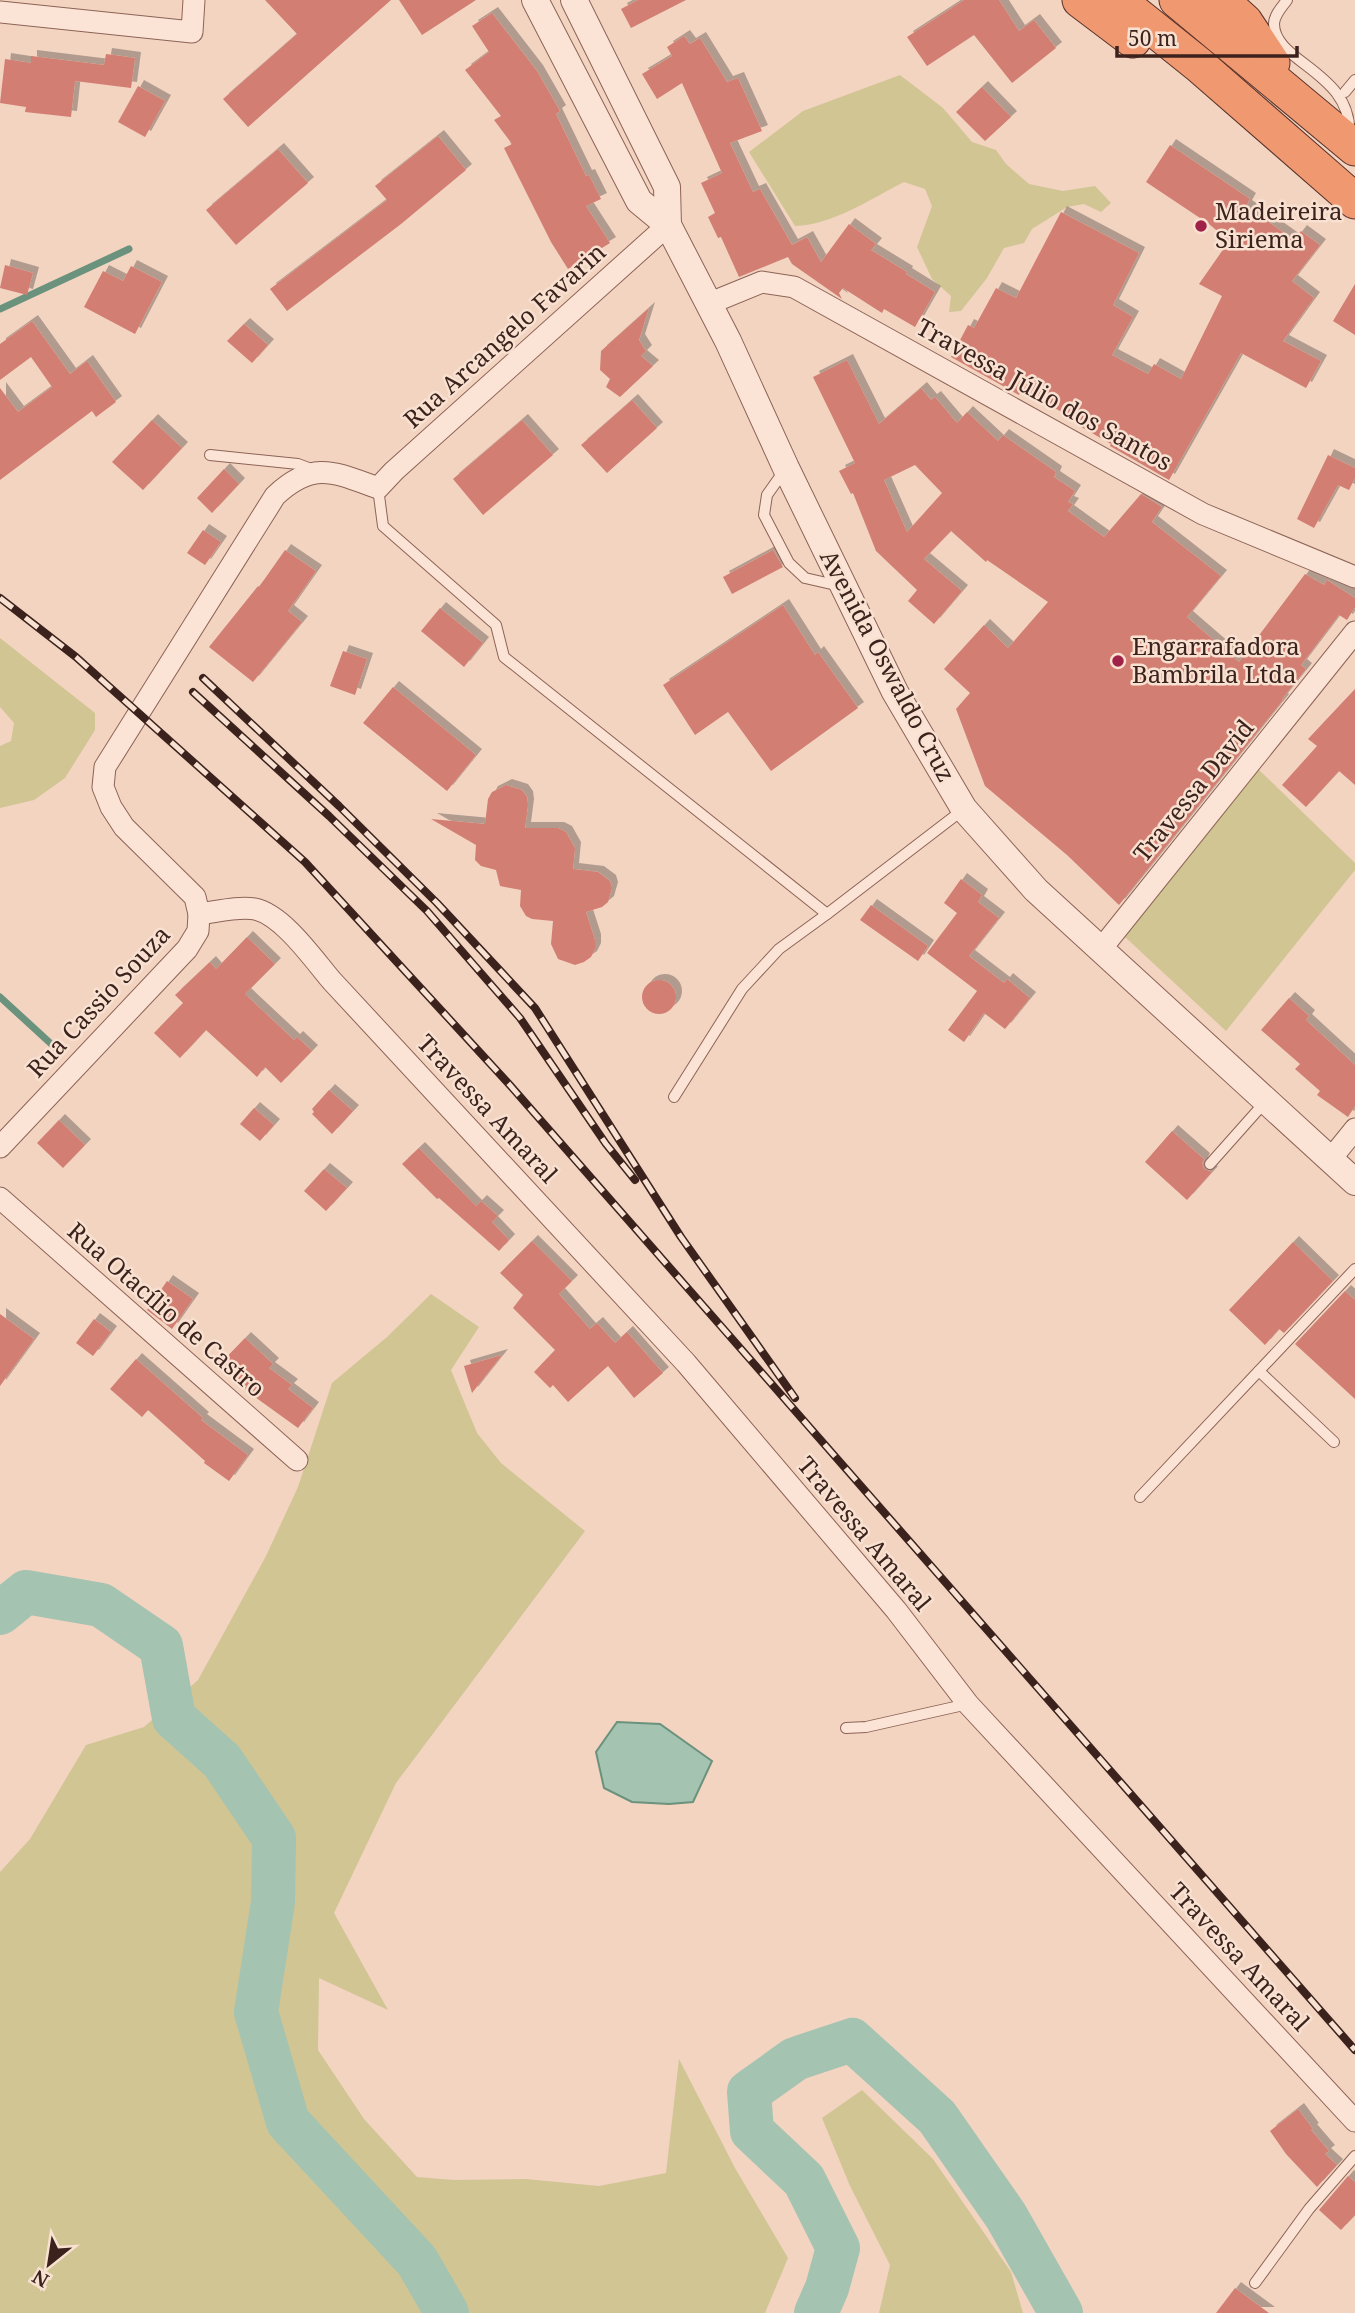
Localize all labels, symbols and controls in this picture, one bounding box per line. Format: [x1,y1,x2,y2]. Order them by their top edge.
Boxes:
scale bar [1117,14,1297,58]
text: 50 m [1128,24,1177,52]
place label: Madeireira Siriema [1215,194,1342,255]
marker: Madeireira Siriema [1193,218,1209,234]
street label: Rua Arcangelo Favarin [396,235,612,435]
street label: Travessa Júlio dos Santos [911,310,1178,478]
street label: Avenida Oswaldo Cruz [813,543,964,787]
place label: Engarrafadora Bambrila Ltda [1132,629,1300,690]
marker: Engarrafadora Bambrila Ltda [1110,653,1126,669]
street label: Travessa David [1125,712,1261,868]
street label: Rua Cassio Souza [19,918,177,1084]
street label: Travessa Amaral [411,1026,566,1190]
street label: Rua Otacílio de Castro [61,1214,273,1404]
street label: Travessa Amaral [791,1449,940,1618]
street label: Travessa Amaral [1163,1874,1318,2038]
north arrow [14,2229,84,2299]
text: N [27,2264,53,2294]

